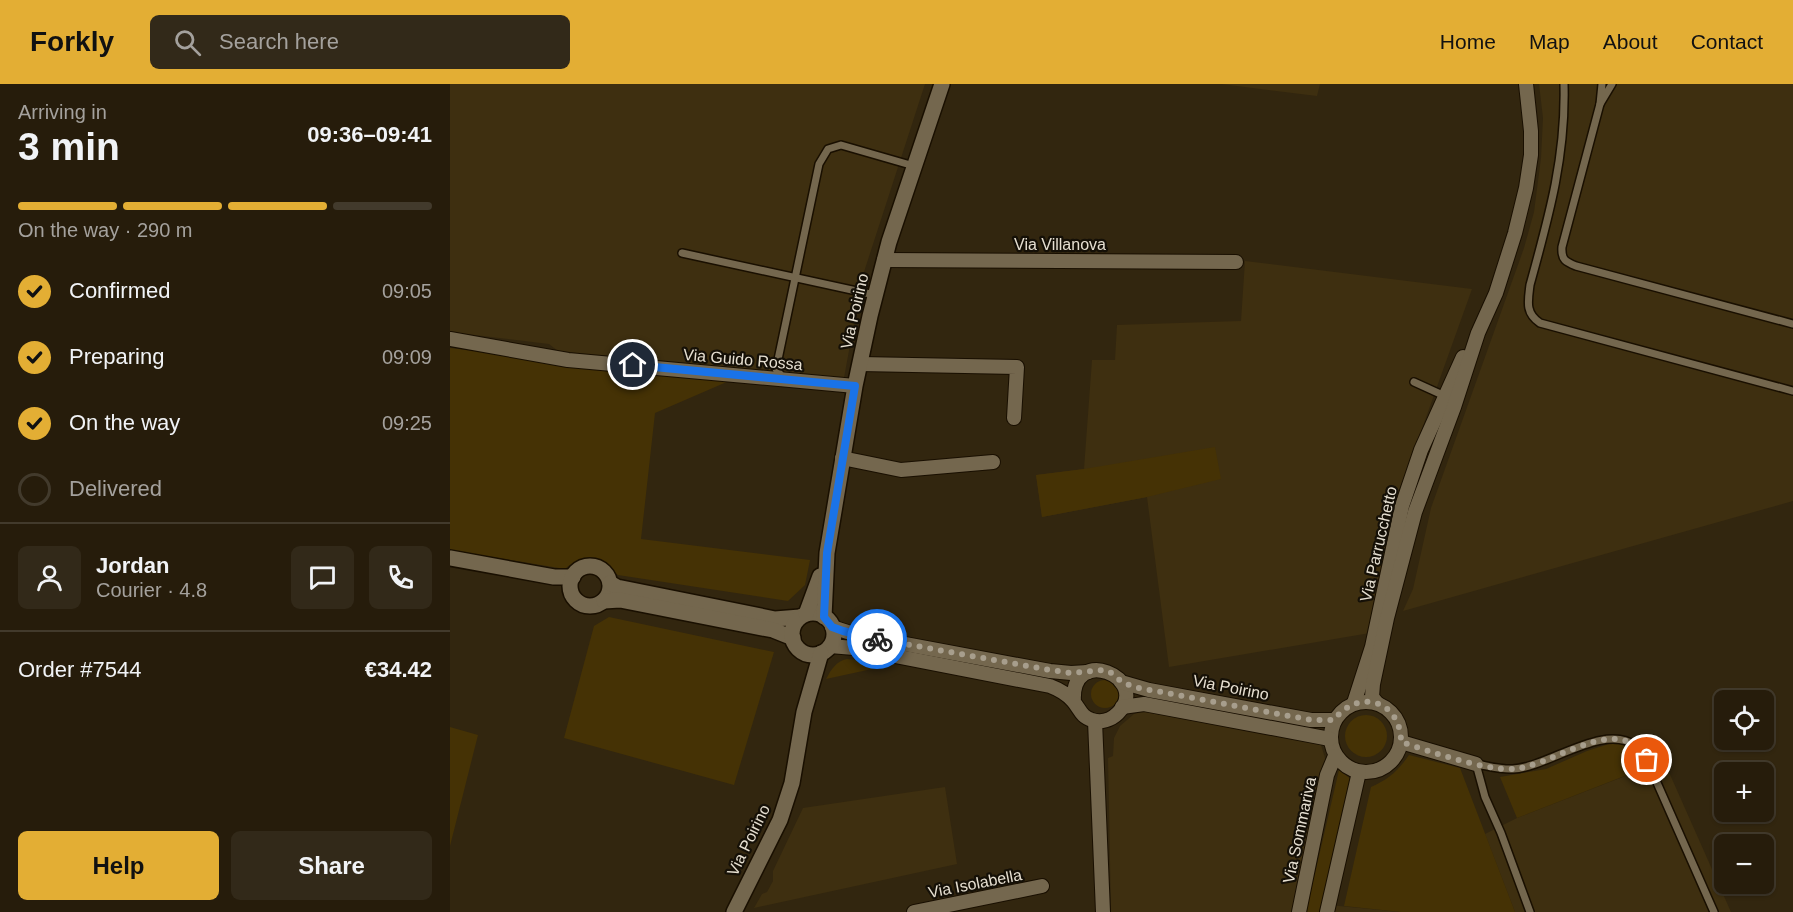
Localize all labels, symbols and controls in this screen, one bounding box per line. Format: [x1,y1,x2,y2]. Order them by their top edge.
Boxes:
search box [150,15,570,69]
text: Forkly [30,26,114,57]
icon: search [171,26,204,59]
text: Search here [219,29,339,54]
text: Home [1440,30,1496,53]
text: Map [1529,30,1570,53]
text: About [1603,30,1658,53]
text: Contact [1691,30,1763,53]
text: Arriving in [18,101,107,123]
text: 09:36–09:41 [307,122,432,147]
text: 3 min [18,125,120,168]
text: On the way · 290 m [18,219,193,241]
street label: Via Villanova [1014,236,1106,253]
street label: Via Poirino [838,272,871,351]
icon: check [18,275,51,308]
text: Confirmed [69,278,170,303]
text: 09:05 [382,280,432,302]
pin [607,339,658,390]
icon: check [18,341,51,374]
text: Preparing [69,344,164,369]
text: 09:09 [382,346,432,368]
street label: Via Guido Rossa [683,346,803,373]
icon: home [616,348,649,381]
icon: check [18,407,51,440]
text: On the way [69,410,180,435]
text: 09:25 [382,412,432,434]
text: Delivered [69,476,162,501]
street label: Via Parrucchetto [1357,485,1400,604]
button: person [18,546,81,609]
button: chat [291,546,354,609]
button: phone [369,546,432,609]
text: Jordan [96,553,169,578]
text: Courier · 4.8 [96,579,207,601]
courier [847,609,907,669]
icon: bike [861,623,894,656]
text: Order #7544 [18,657,142,682]
text: €34.42 [365,657,432,682]
street label: Via Poirino [1191,672,1270,703]
map controls [1714,690,1774,894]
button: locate [1714,690,1774,750]
pin [1621,734,1672,785]
icon: bag [1630,743,1663,776]
button: + [1714,762,1774,822]
street label: Via Sommariva [1280,775,1319,885]
street label: Via Poirino [724,802,773,879]
button: Help [18,831,219,900]
button: Share [231,831,432,900]
button: − [1714,834,1774,894]
street label: Via Isolabella [927,866,1023,901]

